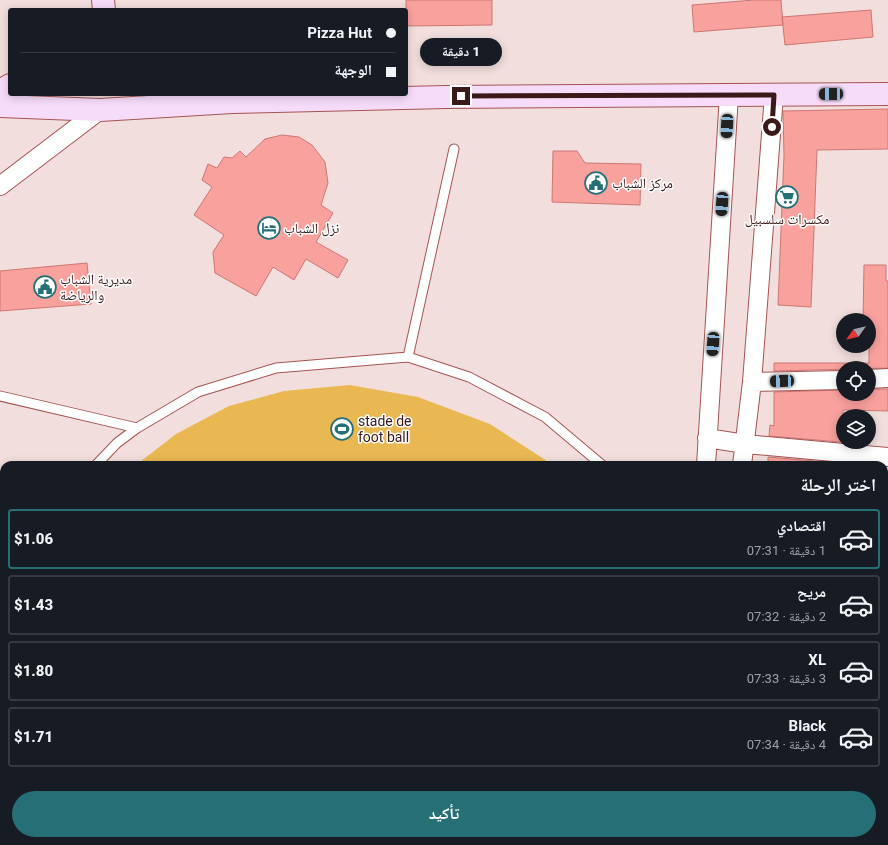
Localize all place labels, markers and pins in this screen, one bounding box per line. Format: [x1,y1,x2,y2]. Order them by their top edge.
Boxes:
public building icon: مركز الشباب [583,170,609,196]
place label: مركز الشباب [612,175,673,192]
supermarket icon: مكسرات سلسبيل [774,184,800,210]
place label: مكسرات سلسبيل [745,211,829,228]
hotel icon: نزل الشباب [256,215,282,241]
place label: نزل الشباب [284,220,339,237]
place label: مديرية الشباب والرياضة [60,271,132,304]
public building icon: مديرية الشباب والرياضة [32,274,58,300]
place label: stade de foot ball [358,413,412,445]
sports icon: stade de foot ball [329,416,355,442]

